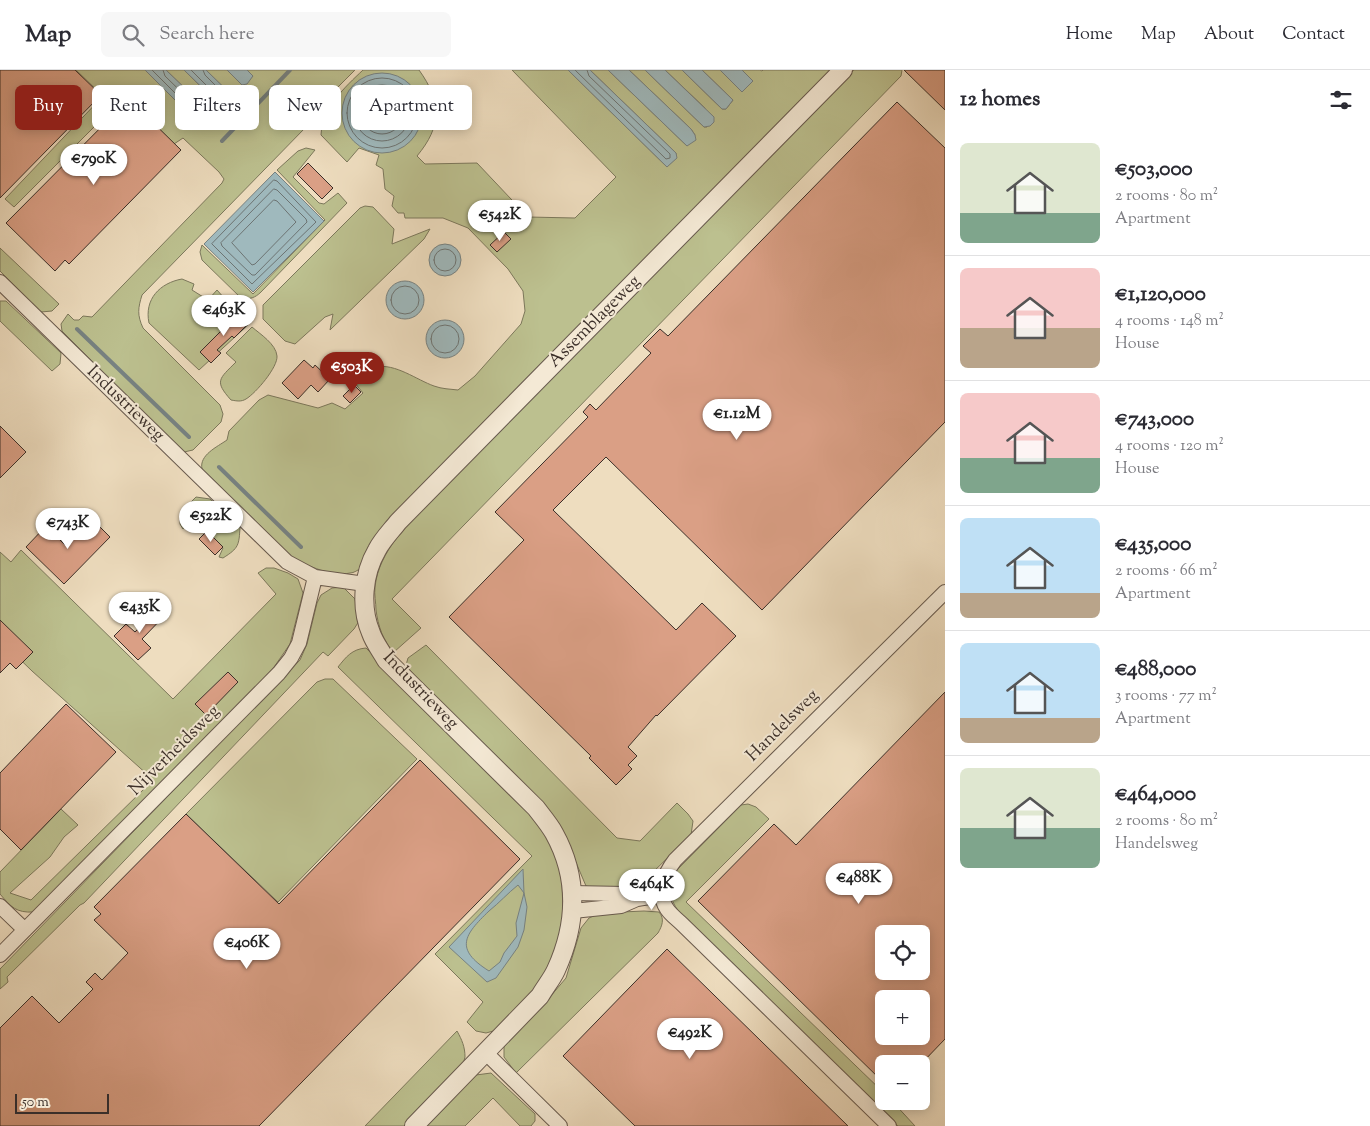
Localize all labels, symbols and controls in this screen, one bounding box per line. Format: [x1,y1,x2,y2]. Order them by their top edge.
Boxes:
search box [101,12,451,57]
text: Map [25,18,71,52]
icon: search [119,21,147,49]
text: Search here [159,21,255,48]
text: Home [1066,22,1113,48]
text: Map [1141,22,1176,48]
text: About [1204,22,1254,48]
text: Contact [1282,22,1345,48]
chip: Buy [15,85,82,130]
chip: Rent [92,85,165,130]
chip: Filters [175,85,259,130]
chip: New [269,85,341,130]
chip: Apartment [351,85,472,130]
text: 12 homes [960,85,1040,115]
icon: filters [1327,86,1355,114]
pin: €790K [59,144,129,186]
text: €790K [71,148,117,171]
text: €503,000 [1115,155,1193,185]
icon: home [1000,163,1060,223]
text: 2 rooms · 80 m² [1115,185,1218,208]
pin: €542K [465,200,535,242]
text: €542K [479,204,521,227]
text: Apartment [1115,208,1191,231]
street label: Assemblageweg [543,270,647,374]
text: €1,120,000 [1115,280,1206,310]
icon: home [1000,288,1060,348]
pin: €463K [189,294,259,337]
text: €463K [202,299,246,322]
text: 4 rooms · 148 m² [1115,310,1224,333]
text: House [1115,333,1159,356]
pin: €503K [317,352,387,394]
text: €503K [331,356,373,379]
street label: Industrieweg [80,360,170,448]
pin: €1.12M [696,398,778,441]
text: €1.12M [714,403,760,426]
text: €743,000 [1115,405,1194,435]
icon: home [1000,413,1060,473]
text: 4 rooms · 120 m² [1115,435,1224,458]
text: House [1115,458,1159,481]
pin: €522K [176,500,246,543]
text: €522K [190,505,232,528]
pin: €743K [33,508,103,550]
text: €743K [47,512,89,535]
text: €435,000 [1115,530,1191,560]
icon: home [1000,538,1060,598]
text: 2 rooms · 66 m² [1115,560,1218,583]
text: Apartment [1115,583,1191,606]
pin: €435K [105,592,175,634]
text: €435K [120,596,160,619]
street label: Industrieweg [376,646,464,736]
text: €488,000 [1115,655,1196,685]
icon: home [1000,663,1060,723]
street label: Handelsweg [741,684,825,768]
text: 3 rooms · 77 m² [1115,685,1217,708]
street label: Nijverheidsweg [124,699,227,802]
text: Apartment [1115,708,1191,731]
text: €464,000 [1115,780,1196,810]
icon: home [1000,788,1060,848]
text: 2 rooms · 80 m² [1115,810,1218,833]
text: Handelsweg [1115,833,1198,856]
pin: €488K [824,862,894,905]
text: €488K [837,867,881,890]
pin: €464K [617,868,687,911]
text: €464K [630,873,674,896]
map controls [875,925,930,1110]
button: locate [875,925,930,980]
pin: €406K [212,928,282,970]
text: €406K [224,932,270,955]
button: + [875,990,930,1045]
pin: €492K [655,1018,725,1060]
text: €492K [668,1022,712,1045]
button: − [875,1055,930,1110]
scale bar [15,1091,109,1114]
text: 50 m [22,1093,49,1113]

